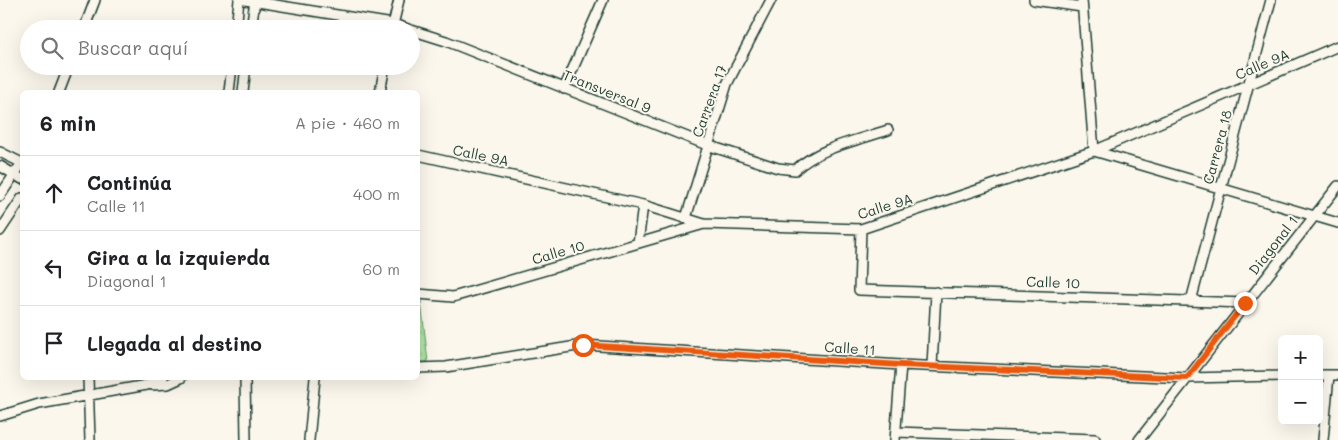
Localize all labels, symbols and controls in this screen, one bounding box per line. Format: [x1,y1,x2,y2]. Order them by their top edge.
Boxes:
search box [20,20,420,75]
icon: search [38,34,66,62]
text: Buscar aquí [78,35,188,60]
street label: Calle 9A [1232,44,1292,84]
street label: Carrera 17 [687,62,731,140]
street label: Transversal 9 [560,65,654,117]
street label: Carrera 18 [1198,108,1236,186]
text: 6 min [40,109,96,136]
text: A pie · 460 m [295,112,400,133]
street label: Calle 9A [451,140,511,170]
text: Continúa [87,170,172,195]
icon: ahead [40,179,68,207]
text: 400 m [353,183,400,204]
street label: Calle 9A [855,189,915,223]
text: Calle 11 [87,195,146,216]
street label: Diagonal 1 [1244,212,1302,278]
street label: Calle 10 [530,235,587,269]
text: Gira a la izquierda [87,245,270,270]
icon: left [40,254,68,282]
text: 60 m [363,258,400,279]
text: Diagonal 1 [87,270,167,291]
street label: Calle 10 [1026,272,1081,292]
route end [1234,292,1257,315]
icon: arrive [40,329,68,357]
text: Llegada al destino [87,331,262,356]
route start [572,334,595,357]
map controls [1278,335,1323,425]
button: + [1278,335,1323,380]
street label: Calle 11 [824,337,876,359]
button: − [1278,380,1323,425]

